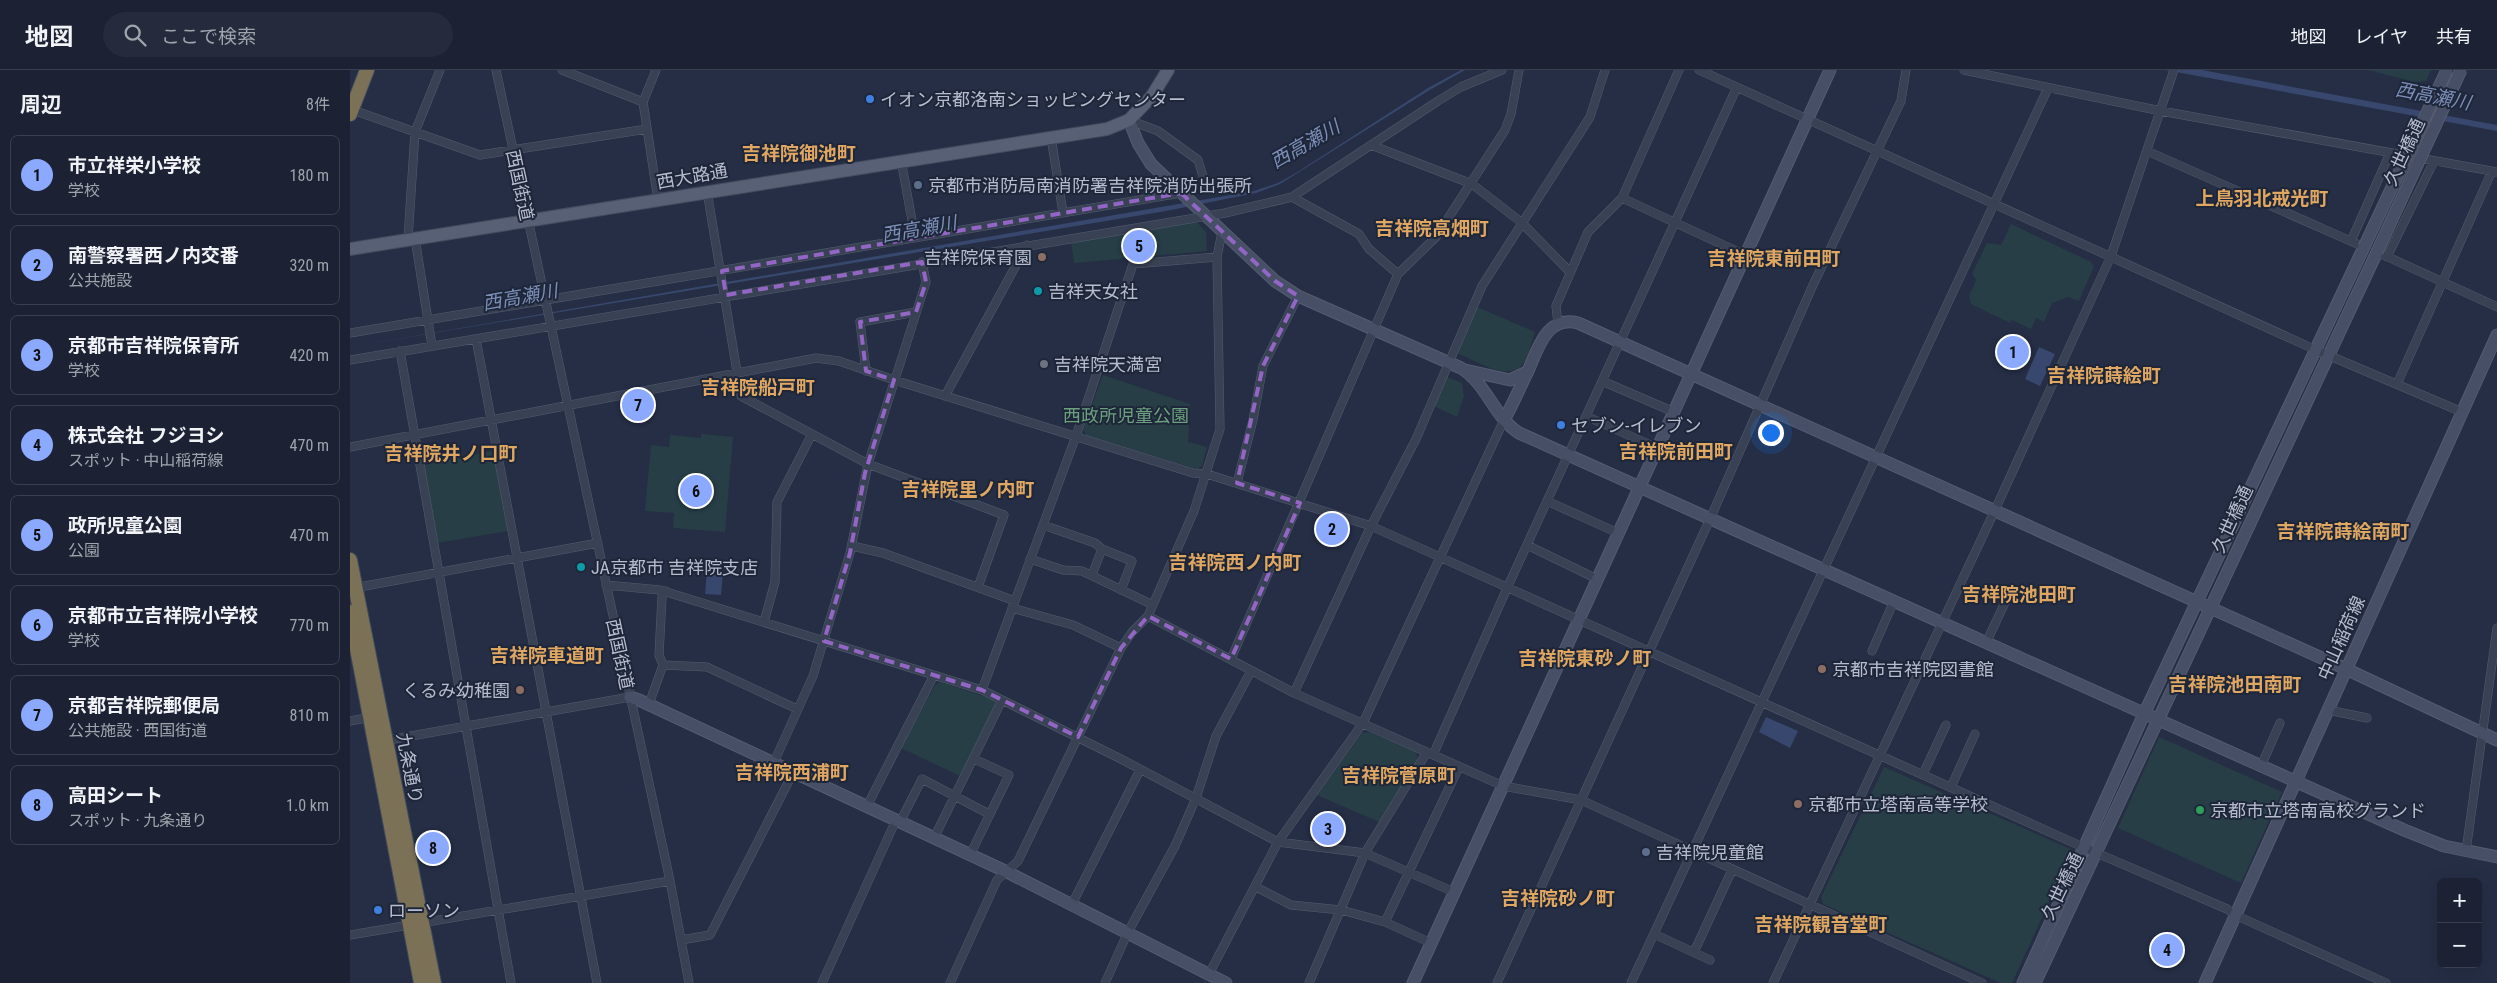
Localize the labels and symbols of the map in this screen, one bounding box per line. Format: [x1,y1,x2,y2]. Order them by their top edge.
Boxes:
water label: 西高瀬川 [2393,77,2474,115]
place label: イオン京都洛南ショッピングセンター [880,89,1186,110]
marker: イオン京都洛南ショッピングセンター [864,93,876,105]
water label: 西高瀬川 [1266,114,1345,173]
street label: 久世橋通 [2379,115,2429,189]
district label: 吉祥院御池町 [742,142,856,165]
street label: 西国街道 [502,148,538,222]
street label: 西大路通 [655,159,729,193]
place label: 京都市消防局南消防署吉祥院消防出張所 [928,175,1252,196]
marker: 京都市消防局南消防署吉祥院消防出張所 [912,179,924,191]
district label: 上鳥羽北戒光町 [2195,187,2329,210]
water label: 西高瀬川 [880,211,960,247]
district label: 吉祥院高畑町 [1375,217,1489,240]
pin: 5 [1123,227,1155,265]
place label: 吉祥院保育園 [924,247,1032,268]
district label: 吉祥院東前田町 [1707,247,1841,270]
marker: 吉祥院保育園 [1036,251,1048,263]
water label: 西高瀬川 [481,279,561,315]
place label: 吉祥天女社 [1048,281,1138,302]
marker: 吉祥天女社 [1032,285,1044,297]
pin: 1 [1997,333,2029,371]
place label: 吉祥院天満宮 [1054,354,1162,375]
marker: 吉祥院天満宮 [1038,358,1050,370]
district label: 吉祥院蒔絵町 [2047,364,2161,387]
district label: 吉祥院船戸町 [701,376,815,399]
pin: 7 [622,386,654,424]
park label: 西政所児童公園 [1063,405,1189,426]
place label: セブン-イレブン [1571,415,1701,436]
marker: セブン-イレブン [1555,419,1567,431]
your location [1758,420,1784,446]
district label: 吉祥院前田町 [1619,440,1733,463]
district label: 吉祥院井ノ口町 [384,442,518,465]
pin: 6 [680,472,712,510]
district label: 吉祥院里ノ内町 [901,478,1035,501]
street label: 久世橋通 [2207,482,2257,556]
pin: 2 [1316,510,1348,548]
district label: 吉祥院蒔絵南町 [2276,520,2410,543]
district label: 吉祥院西ノ内町 [1168,551,1302,574]
place label: JA京都市 吉祥院支店 [591,557,758,578]
marker: JA京都市 吉祥院支店 [575,561,587,573]
district label: 吉祥院池田町 [1962,583,2076,606]
street label: 中山稲荷線 [2313,593,2369,683]
street label: 西国街道 [602,617,638,691]
district label: 吉祥院車道町 [490,644,604,667]
district label: 吉祥院東砂ノ町 [1518,647,1652,670]
place label: 京都市吉祥院図書館 [1832,659,1994,680]
marker: 京都市吉祥院図書館 [1816,663,1828,675]
district label: 吉祥院池田南町 [2168,673,2302,696]
place label: くるみ幼稚園 [402,680,510,701]
marker: くるみ幼稚園 [514,684,526,696]
street label: 九条通り [393,731,427,805]
district label: 吉祥院西浦町 [735,761,849,784]
district label: 吉祥院菅原町 [1342,764,1456,787]
place label: 京都市立塔南高等学校 [1808,794,1988,815]
marker: 京都市立塔南高等学校 [1792,798,1804,810]
place label: 京都市立塔南高校グランド [2210,800,2426,821]
marker: 京都市立塔南高校グランド [2194,804,2206,816]
pin: 3 [1312,810,1344,848]
pin: 8 [417,829,449,867]
place label: 吉祥院児童館 [1656,842,1764,863]
marker: 吉祥院児童館 [1640,846,1652,858]
street label: 久世橋通 [2037,849,2087,923]
district label: 吉祥院砂ノ町 [1501,887,1615,910]
place label: ローソン [388,900,460,921]
marker: ローソン [372,904,384,916]
district label: 吉祥院観音堂町 [1754,913,1888,936]
pin: 4 [2151,931,2183,969]

